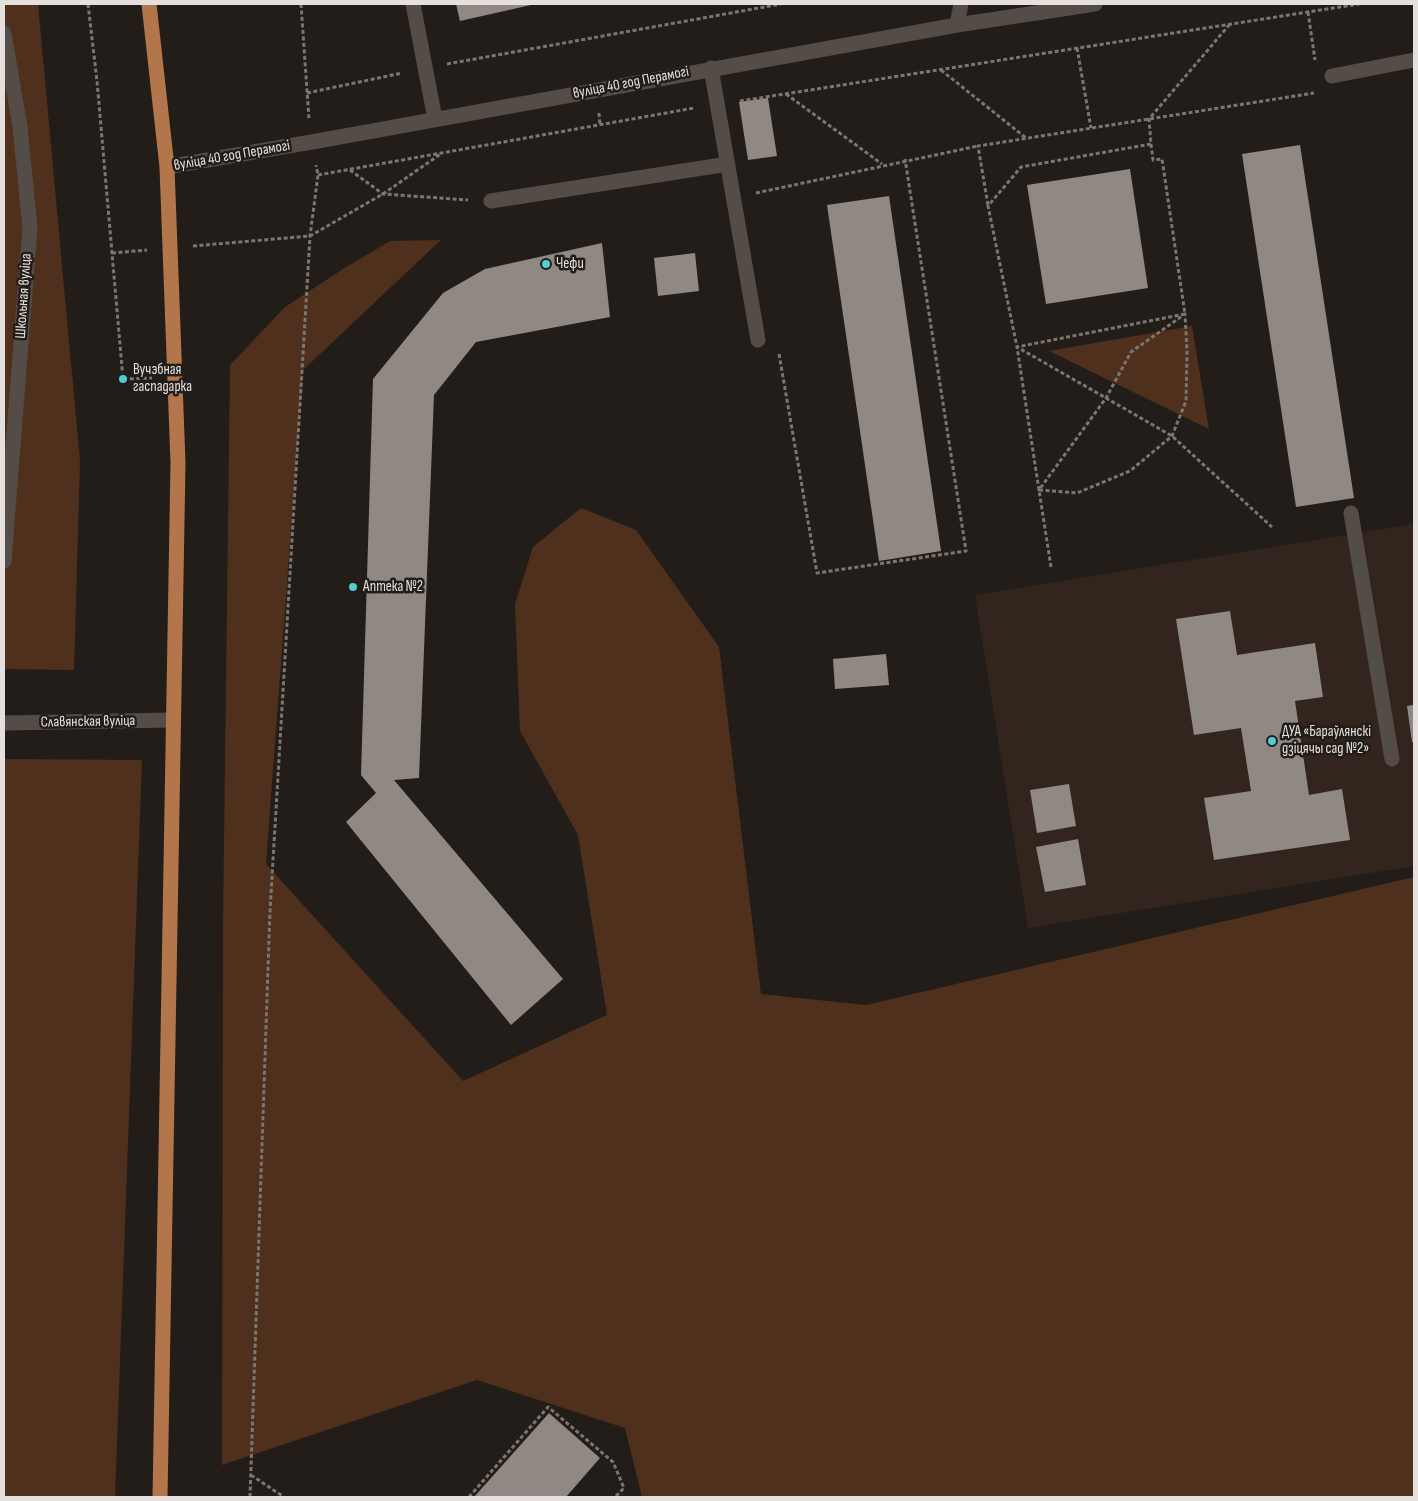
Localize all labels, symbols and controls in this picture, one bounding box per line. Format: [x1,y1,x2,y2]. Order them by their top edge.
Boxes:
street label: вуліца 40 год Перамогі [572,63,690,103]
street label: вуліца 40 год Перамогі [172,137,292,175]
street label: Школьная вуліца [12,253,36,339]
place label: Чефи [556,255,584,273]
marker: Чефи [540,258,552,270]
place label: Вучэбная гаспадарка [133,361,192,396]
marker: Вучэбная гаспадарка [117,373,129,385]
place label: Аптека №2 [363,578,423,596]
marker: Аптека №2 [347,581,359,593]
street label: Славянская вуліца [41,712,135,732]
place label: ДУА «Бараўлянскі дзіцячы сад №2» [1282,723,1371,758]
marker: ДУА «Бараўлянскі дзіцячы сад №2» [1266,735,1278,747]

